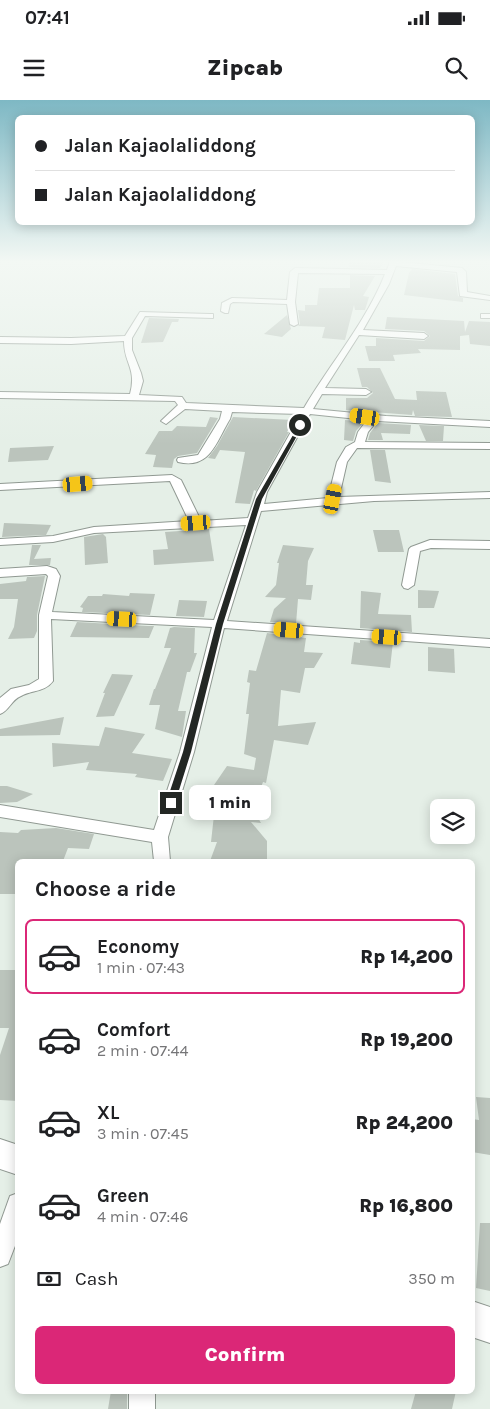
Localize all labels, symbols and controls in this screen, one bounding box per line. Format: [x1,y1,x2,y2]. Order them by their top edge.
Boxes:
text: 07:41 [25,7,70,29]
icon: menu [20,54,48,82]
icon: search [442,54,470,82]
text: Zipcab [207,55,283,81]
text: Jalan Kajaolaliddong [65,135,256,157]
text: Jalan Kajaolaliddong [65,184,256,206]
car [349,407,380,427]
route start [289,414,311,436]
car [62,475,93,493]
car [322,483,343,515]
car [180,514,211,532]
car [106,611,137,627]
car [273,621,304,639]
car [371,628,402,646]
callout: 1 min [188,786,271,820]
route end [160,792,182,814]
text: 1 min [209,793,251,812]
map controls [430,799,475,844]
button: layers [430,799,475,844]
text: Choose a ride [35,876,176,902]
icon: car [37,934,82,979]
text: Economy [97,936,179,958]
text: Rp 14,200 [360,946,453,968]
text: 1 min · 07:43 [97,958,185,977]
icon: car [37,1017,82,1062]
text: Comfort [97,1019,171,1041]
text: Rp 19,200 [360,1029,453,1051]
text: 2 min · 07:44 [97,1041,189,1060]
icon: car [37,1100,82,1145]
text: XL [97,1102,119,1124]
text: Rp 24,200 [356,1112,453,1134]
text: 3 min · 07:45 [97,1124,189,1143]
icon: car [37,1183,82,1228]
text: Green [97,1185,149,1207]
text: Rp 16,800 [359,1195,453,1217]
text: 4 min · 07:46 [97,1207,188,1226]
icon: cash [35,1265,63,1293]
text: Cash [75,1268,119,1290]
text: 350 m [408,1269,455,1288]
button: Confirm [35,1326,455,1384]

